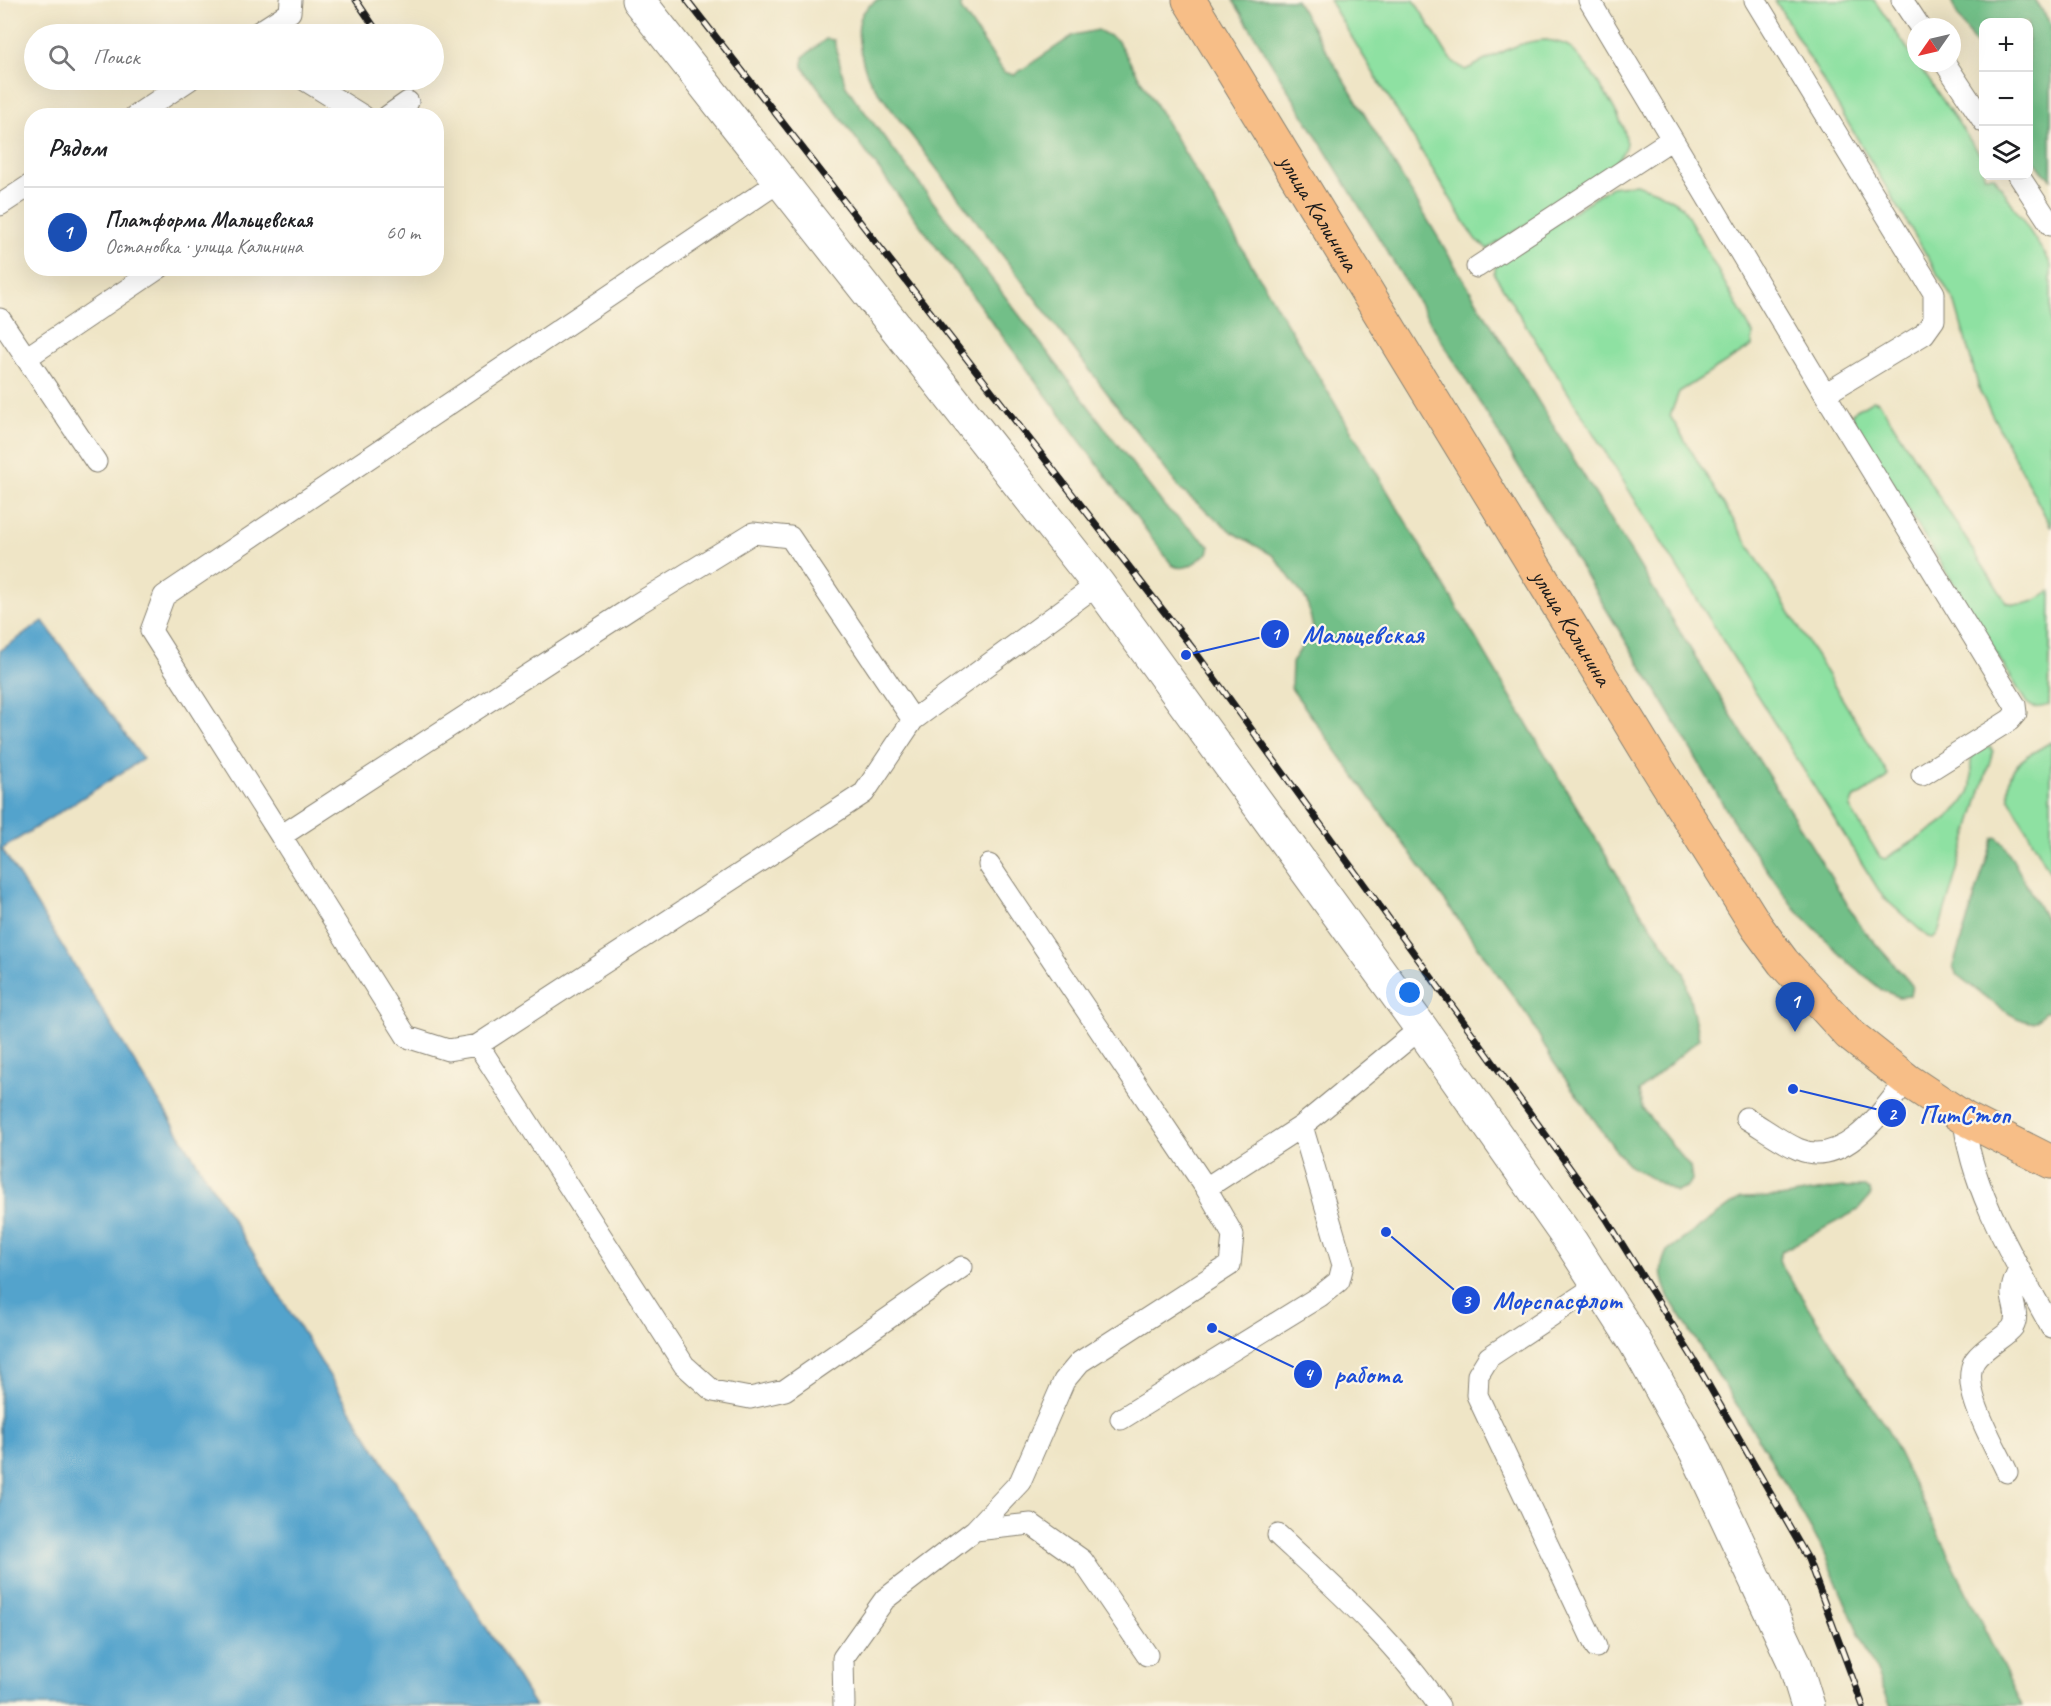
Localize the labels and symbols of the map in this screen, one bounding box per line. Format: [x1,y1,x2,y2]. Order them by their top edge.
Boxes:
north arrow [1907,18,1961,72]
street label: улица Калинина [1271,147,1366,278]
street label: улица Калинина [1524,562,1619,693]
callout: Мальцевская [1260,612,1436,656]
text: Мальцевская [1302,618,1425,651]
text: 1 [1271,623,1281,645]
your location [1395,978,1424,1007]
pin: 1 [1776,982,1814,1032]
callout: ПитСтоп [1877,1091,2023,1135]
text: ПитСтоп [1919,1098,2012,1131]
text: 2 [1888,1103,1898,1125]
callout: Морспасфлот [1451,1278,1634,1322]
text: Морспасфлот [1493,1284,1623,1317]
text: 3 [1462,1290,1472,1312]
callout: работа [1293,1352,1414,1396]
text: работа [1335,1358,1404,1391]
text: 4 [1304,1363,1314,1385]

